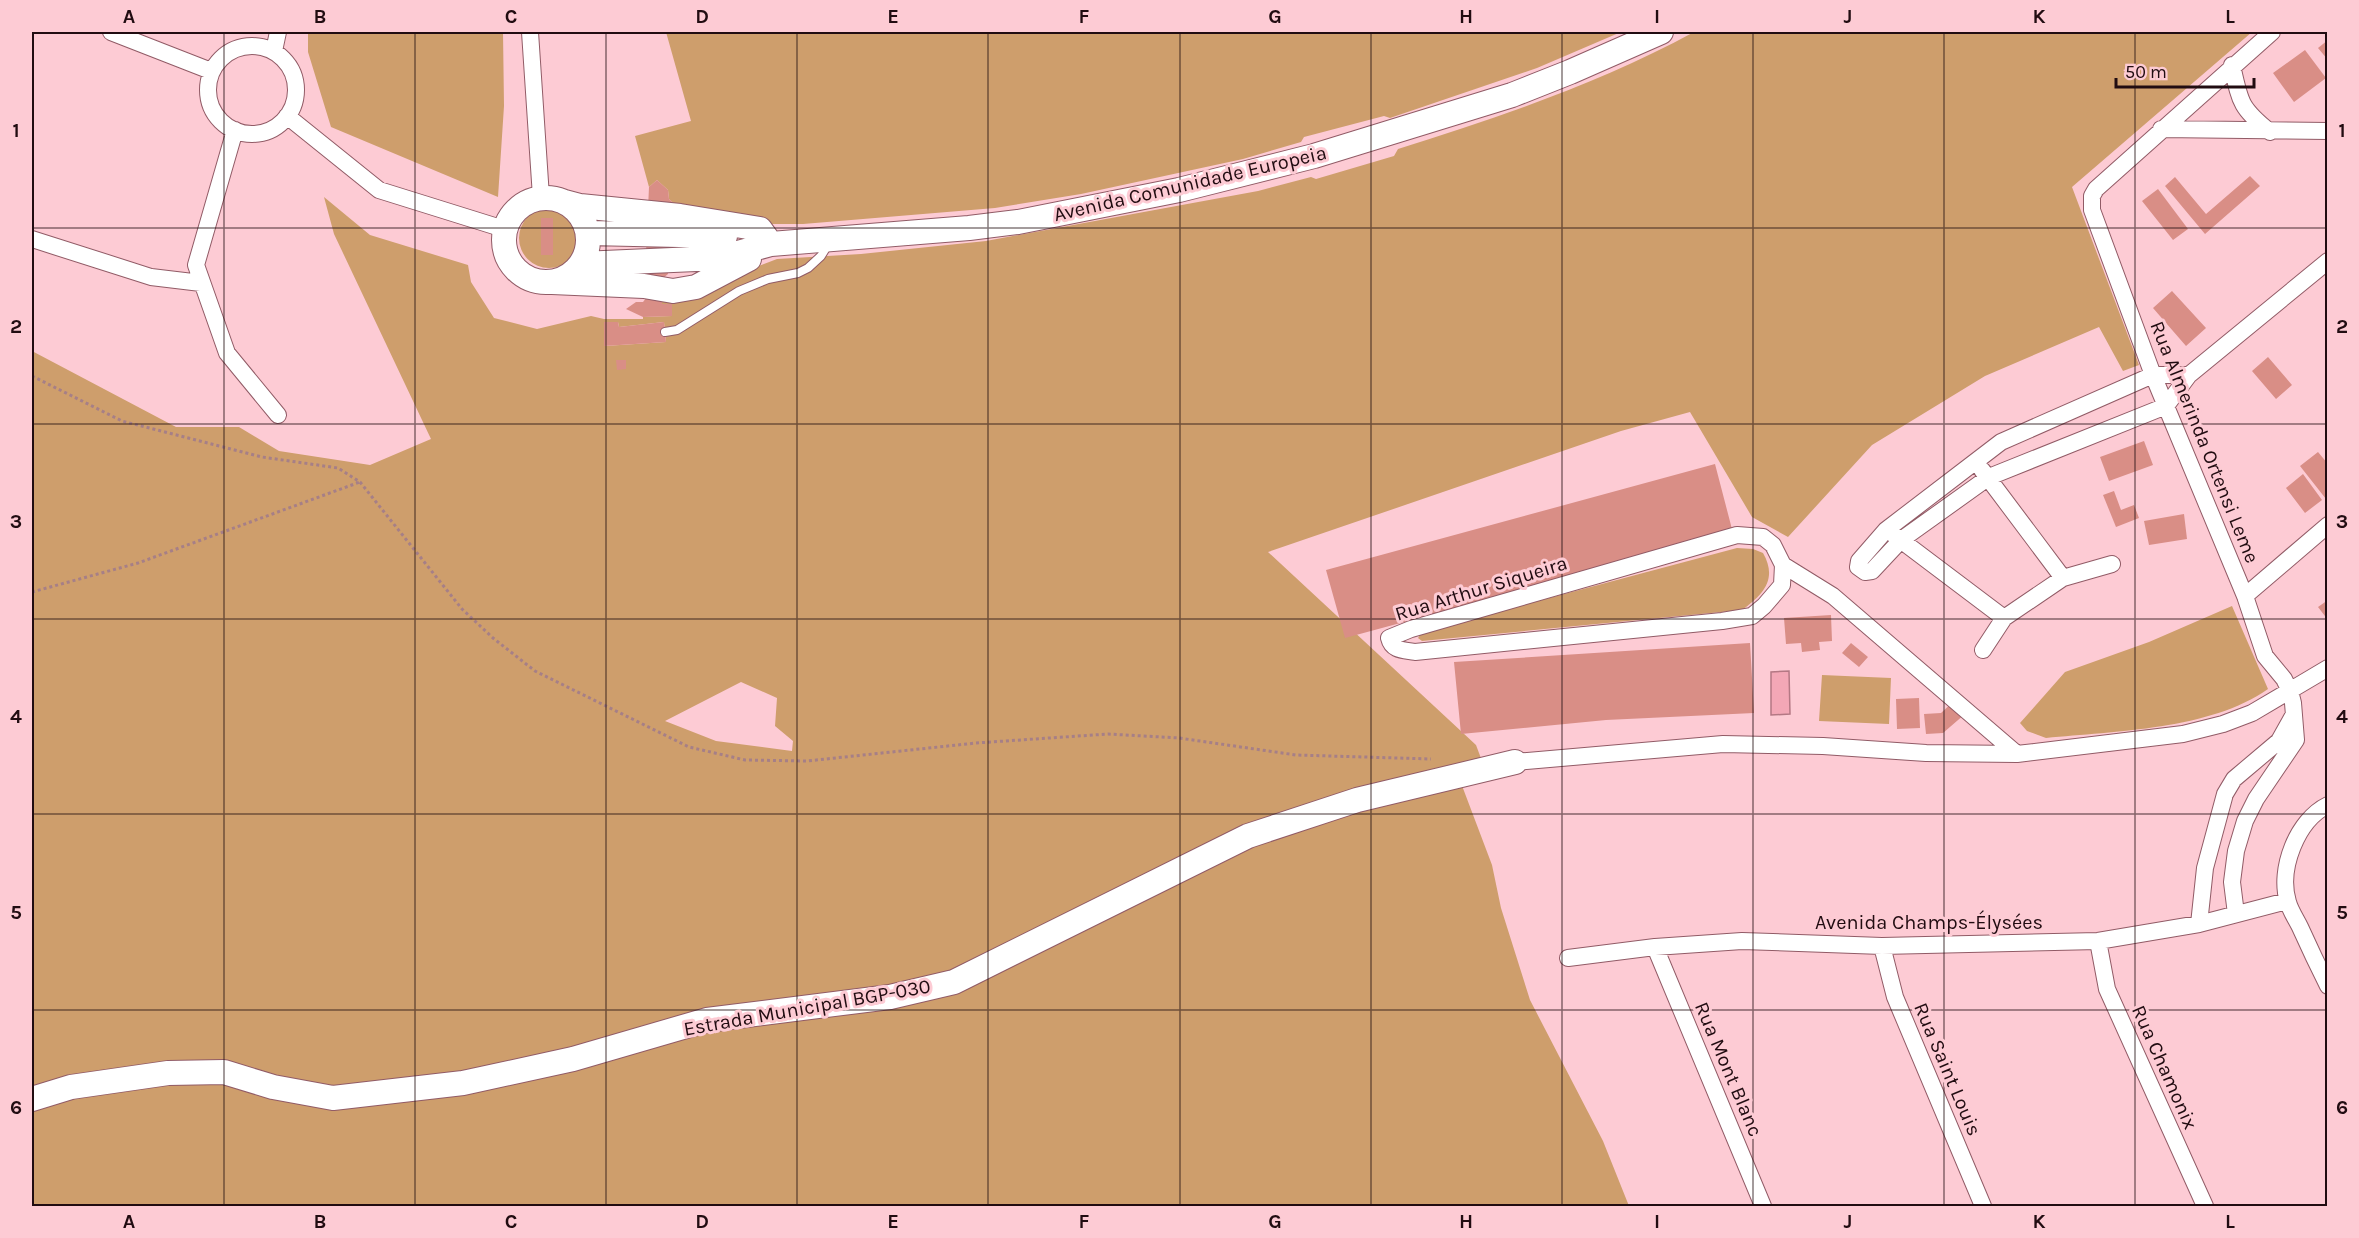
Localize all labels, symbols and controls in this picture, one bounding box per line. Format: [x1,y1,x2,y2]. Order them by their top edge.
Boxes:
text: A [123,5,136,28]
text: B [314,5,326,28]
text: C [505,5,517,28]
text: D [695,5,709,28]
text: E [887,5,899,28]
text: F [1079,5,1090,28]
text: G [1268,5,1282,28]
text: H [1459,5,1473,28]
text: I [1654,5,1660,28]
text: J [1844,5,1852,28]
text: K [2032,5,2046,28]
text: L [2225,5,2235,28]
scale bar [2116,51,2254,89]
text: 50 m [2125,61,2167,83]
text: 1 [12,119,20,142]
text: 1 [2338,119,2346,142]
street label: Avenida Comunidade Europeia [1051,141,1329,226]
text: 2 [10,315,22,338]
text: 2 [2336,315,2348,338]
street label: Rua Almerinda Ortensi Leme [2145,318,2264,567]
text: 3 [10,510,22,533]
text: 3 [2336,510,2348,533]
street label: Rua Arthur Siqueira [1392,551,1570,626]
text: 4 [10,705,22,728]
text: 4 [2336,705,2348,728]
text: 5 [10,901,22,924]
text: 5 [2336,901,2348,924]
street label: Avenida Champs-Élysées [1815,910,2043,934]
street label: Estrada Municipal BGP-030 [682,974,932,1041]
street label: Rua Mont Blanc [1690,999,1767,1140]
street label: Rua Saint Louis [1909,999,1986,1139]
street label: Rua Chamonix [2127,1002,2202,1133]
text: 6 [10,1096,22,1119]
text: 6 [2336,1096,2348,1119]
text: A [123,1210,136,1233]
text: B [314,1210,326,1233]
text: C [505,1210,517,1233]
text: D [695,1210,709,1233]
text: E [887,1210,899,1233]
text: F [1079,1210,1090,1233]
text: G [1268,1210,1282,1233]
text: H [1459,1210,1473,1233]
text: I [1654,1210,1660,1233]
text: J [1844,1210,1852,1233]
text: K [2032,1210,2046,1233]
text: L [2225,1210,2235,1233]

